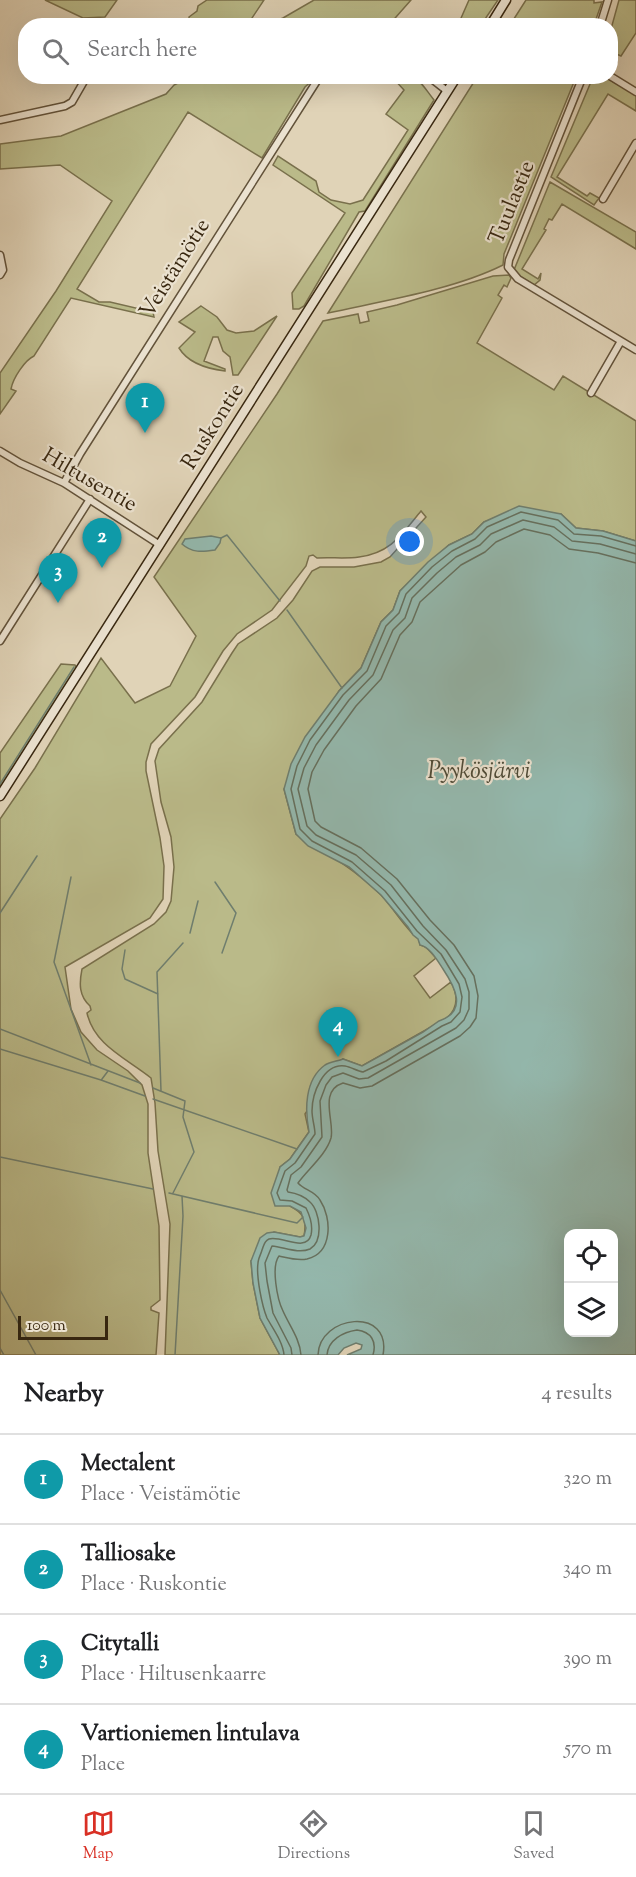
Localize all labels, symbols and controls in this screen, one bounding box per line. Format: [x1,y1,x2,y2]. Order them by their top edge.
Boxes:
search box [18,18,618,84]
icon: search [39,35,72,68]
text: Search here [87,35,197,67]
street label: Tuulastie [482,156,544,250]
street label: Veistämötie [133,213,219,325]
street label: Ruskontie [175,377,253,477]
pin: 1 [126,384,164,433]
street label: Hiltusentie [35,441,143,521]
pin: 2 [82,518,122,568]
your location [395,527,424,556]
pin: 3 [38,554,78,603]
water label: Pyykösjärvi [428,755,530,789]
pin: 4 [318,1008,358,1057]
map controls [564,1229,618,1337]
button: locate [564,1229,618,1283]
button: layers [564,1283,618,1337]
scale bar [18,1313,108,1340]
text: 100 m [27,1315,66,1338]
text: Nearby [24,1376,104,1413]
text: 4 results [541,1380,612,1409]
text: Mectalent [81,1449,175,1481]
text: 1 [40,1465,47,1494]
text: 320 m [563,1465,612,1494]
text: Place · Veistämötie [81,1481,241,1510]
text: Talliosake [81,1539,176,1571]
text: 2 [39,1555,48,1584]
text: 340 m [563,1555,612,1584]
text: Place · Ruskontie [81,1571,227,1600]
text: Citytalli [81,1629,159,1661]
text: 3 [39,1645,48,1674]
text: 390 m [563,1645,612,1674]
text: Place · Hiltusenkaarre [81,1661,266,1690]
text: Vartioniemen lintulava [81,1719,300,1751]
text: 4 [38,1735,49,1764]
text: 570 m [564,1735,612,1764]
text: Place [81,1751,125,1780]
tab: Map [82,1807,115,1866]
tab: Directions [278,1807,350,1866]
tab: Saved [513,1807,554,1866]

